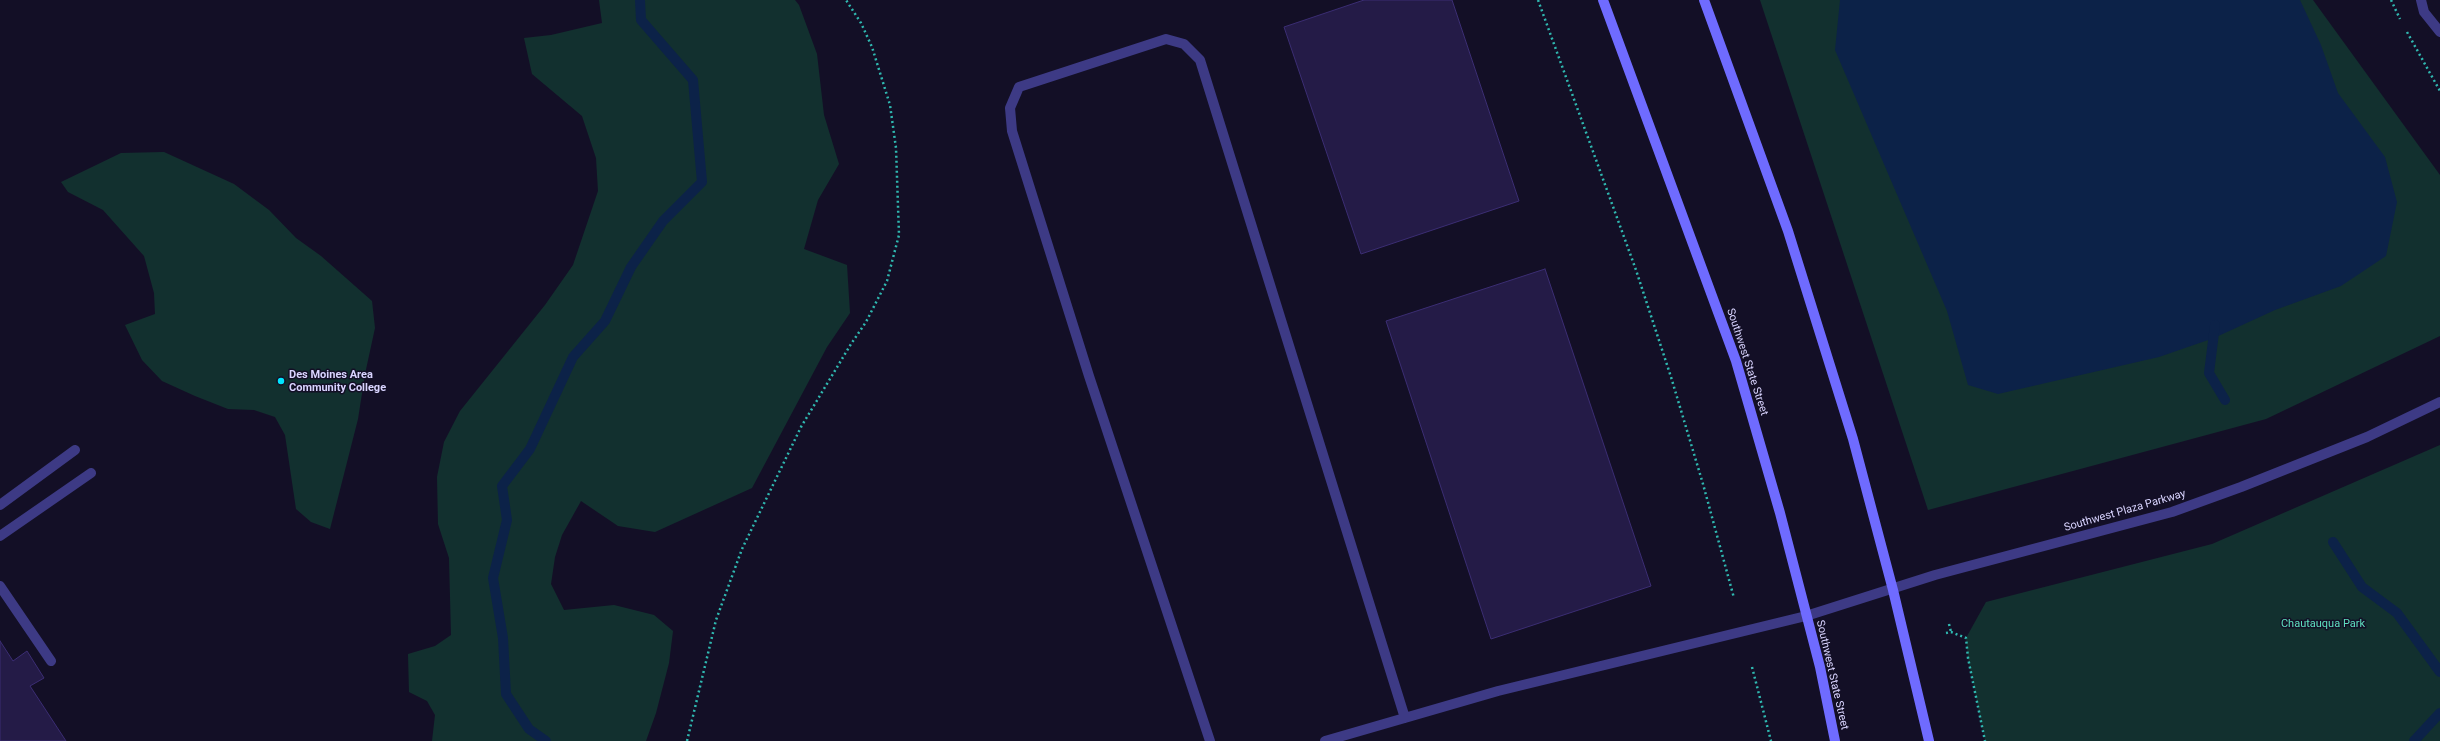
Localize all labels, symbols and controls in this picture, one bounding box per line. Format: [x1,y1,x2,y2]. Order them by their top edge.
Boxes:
street label: Southwest State Street [1723,307,1771,417]
place label: Des Moines Area Community College [289,368,386,394]
marker: Des Moines Area Community College [276,376,286,386]
street label: Southwest Plaza Parkway [2063,487,2187,535]
park label: Chautauqua Park [2281,617,2365,631]
street label: Southwest State Street [1813,619,1851,731]

